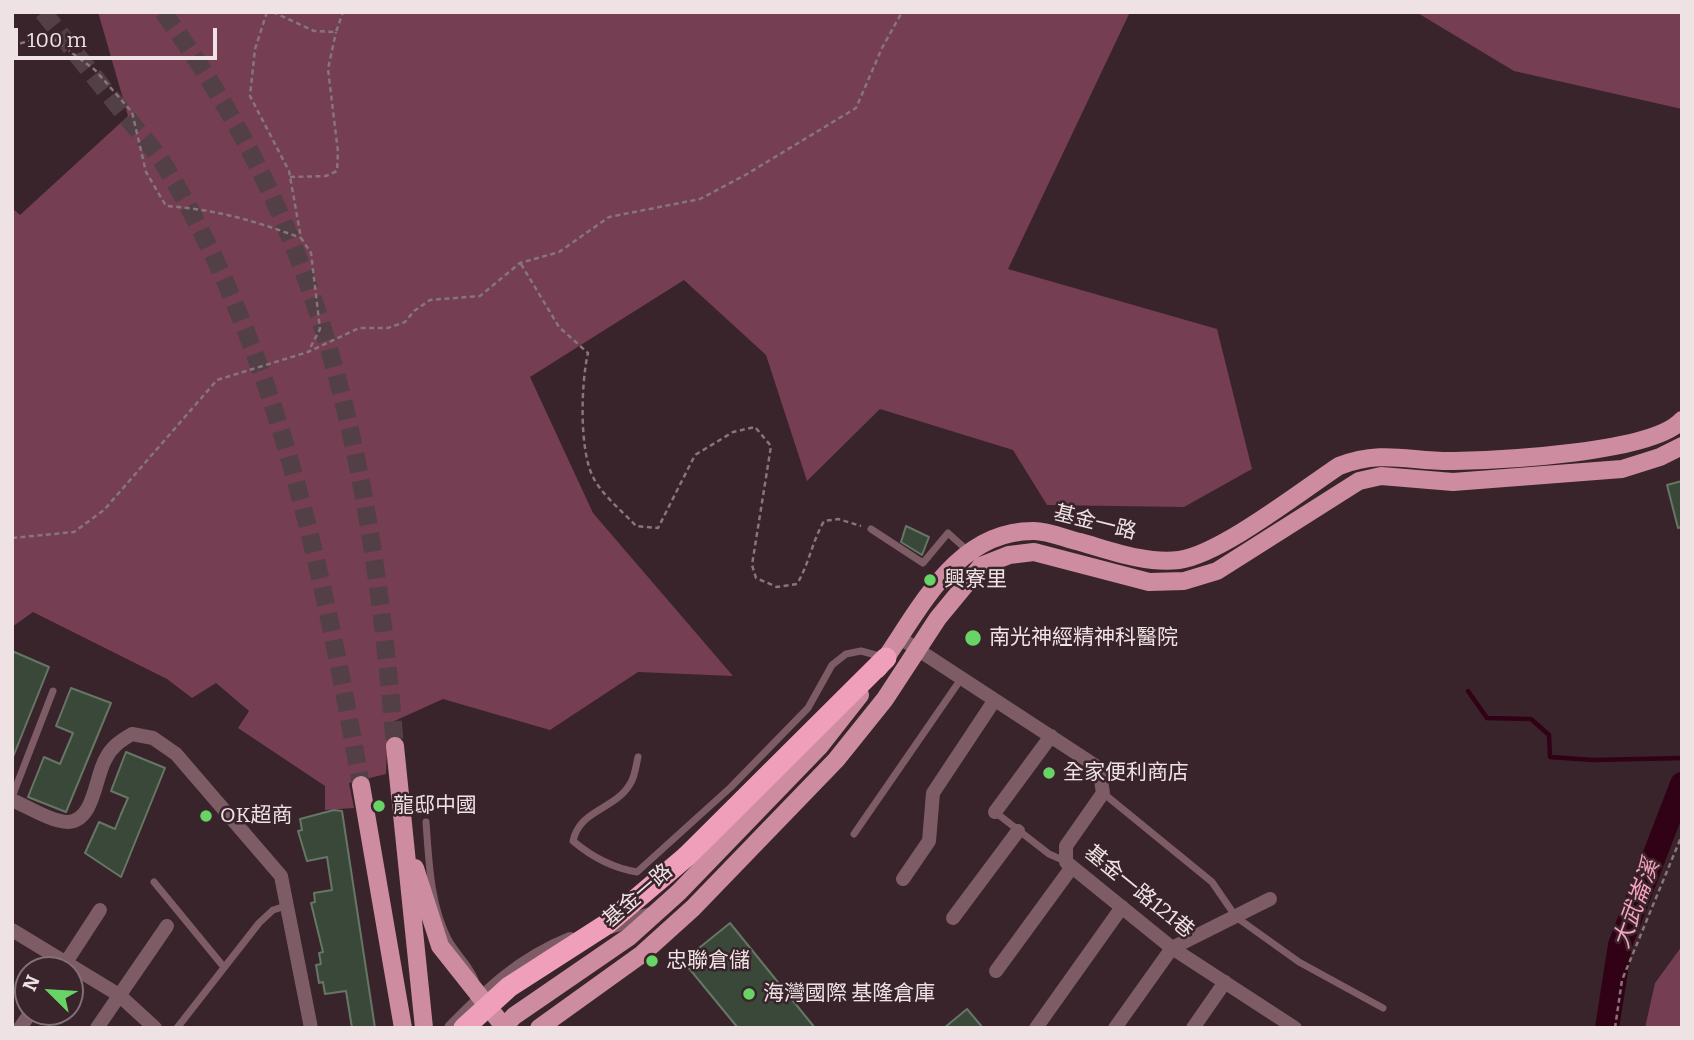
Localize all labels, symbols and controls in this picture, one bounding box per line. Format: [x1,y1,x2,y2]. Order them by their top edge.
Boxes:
scale bar [18,14,220,58]
text: 100 m [27,27,87,53]
street label: 基金一路 [1051,501,1139,545]
place label: 興寮里 [944,567,1007,593]
marker: 興寮里 [922,572,938,588]
place label: 南光神經精神科醫院 [989,625,1178,651]
marker: 南光神經精神科醫院 [963,628,983,648]
place label: 全家便利商店 [1063,760,1189,786]
marker: 全家便利商店 [1041,765,1057,781]
place label: 龍邸中國 [393,793,477,819]
marker: 龍邸中國 [371,798,387,814]
place label: OK超商 [220,803,293,829]
marker: OK超商 [198,808,214,824]
street label: 基金一路121巷 [1079,840,1199,944]
water label: 大武崙溪 [1608,856,1666,952]
street label: 基金一路 [598,859,678,933]
place label: 忠聯倉儲 [666,948,750,974]
marker: 忠聯倉儲 [644,953,660,969]
north arrow [14,956,84,1026]
text: N [18,972,45,994]
place label: 海灣國際 基隆倉庫 [763,981,935,1007]
marker: 海灣國際 基隆倉庫 [741,986,757,1002]

